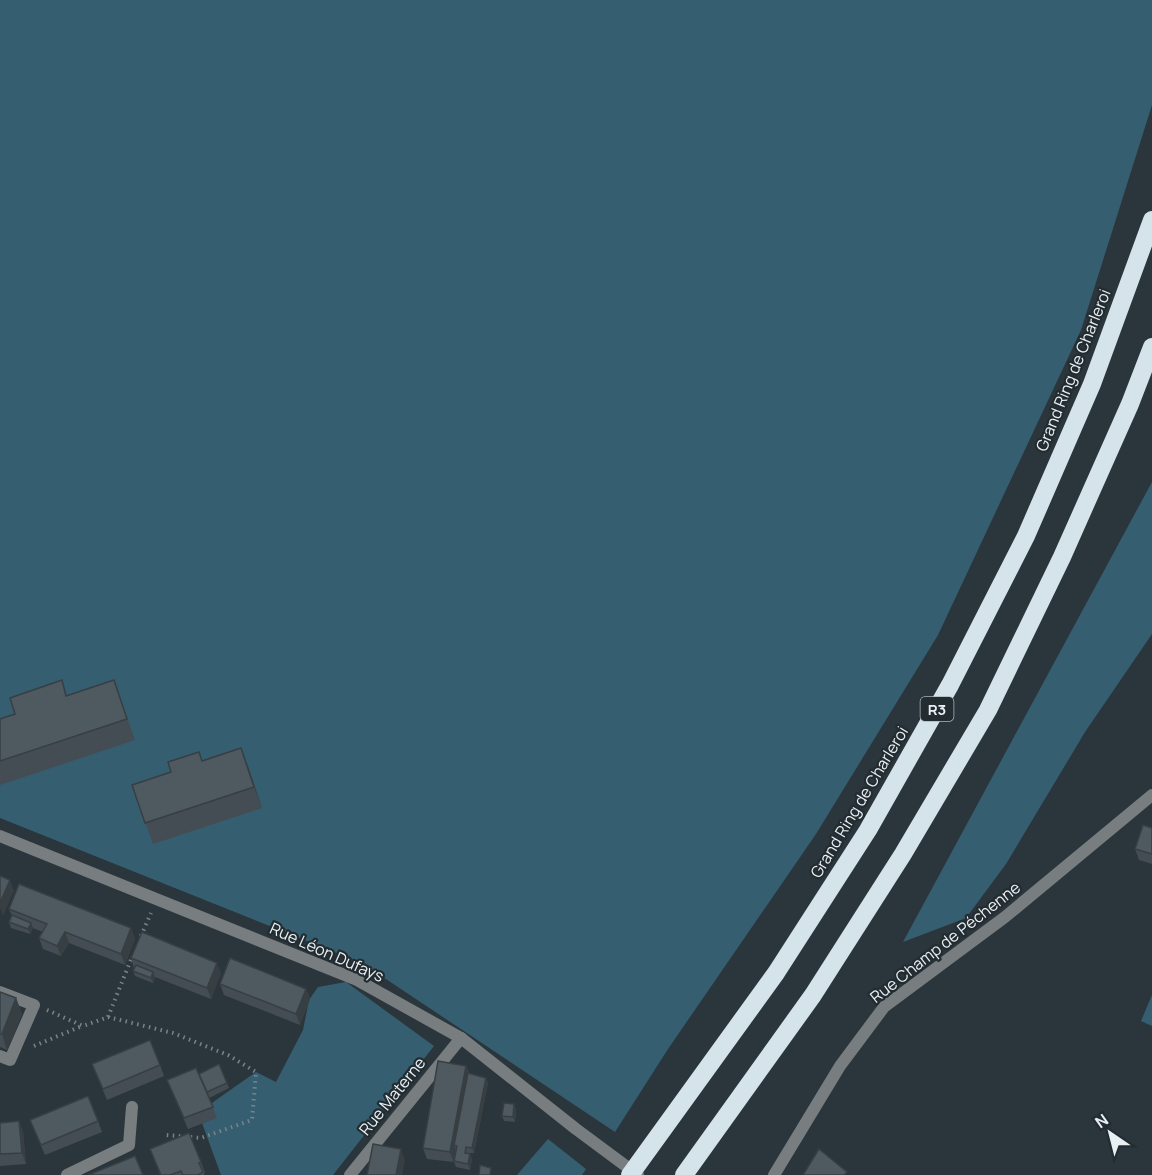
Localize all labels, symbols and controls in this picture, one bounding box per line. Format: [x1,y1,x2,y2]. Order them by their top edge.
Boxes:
street label: Grand Ring de Charleroi [1030,286,1116,454]
road number: R3 [920,697,954,721]
street label: Grand Ring de Charleroi [805,722,913,882]
street label: Rue Champ de Péchenne [865,876,1025,1008]
street label: Rue Léon Dufays [266,917,388,987]
street label: Rue Materne [354,1052,430,1140]
north arrow [1080,1103,1140,1163]
text: N [1090,1108,1112,1133]

